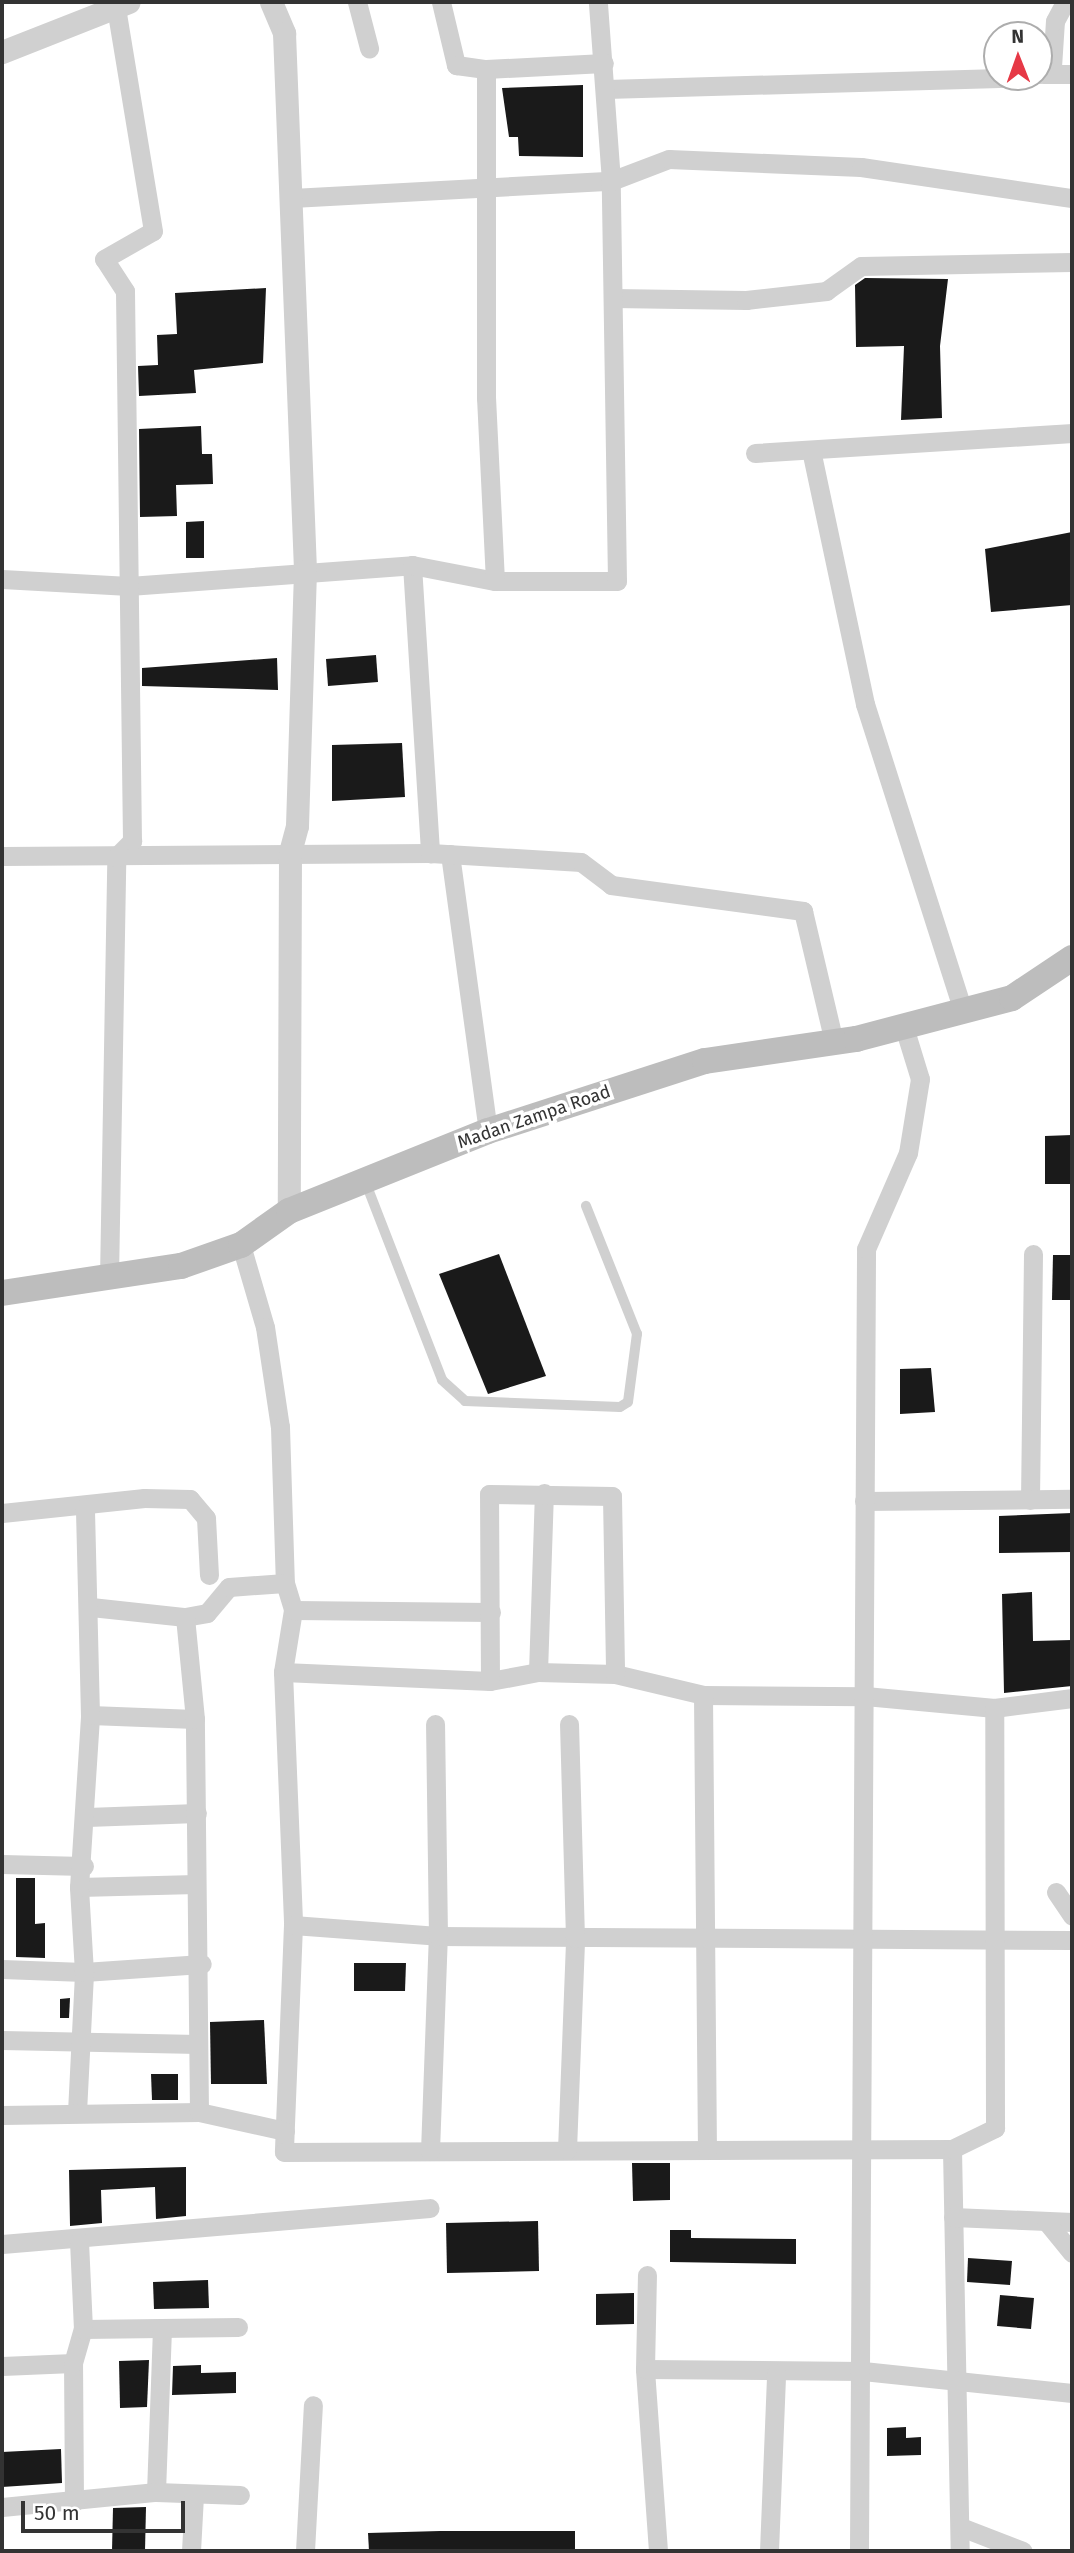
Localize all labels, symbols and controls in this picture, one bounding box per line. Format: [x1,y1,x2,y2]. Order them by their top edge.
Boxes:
north arrow [983,21,1053,91]
text: N [1011,25,1024,48]
street label: Madan Zampa Road [455,1081,613,1153]
scale bar [24,2486,189,2530]
text: 50 m [34,2500,80,2526]

